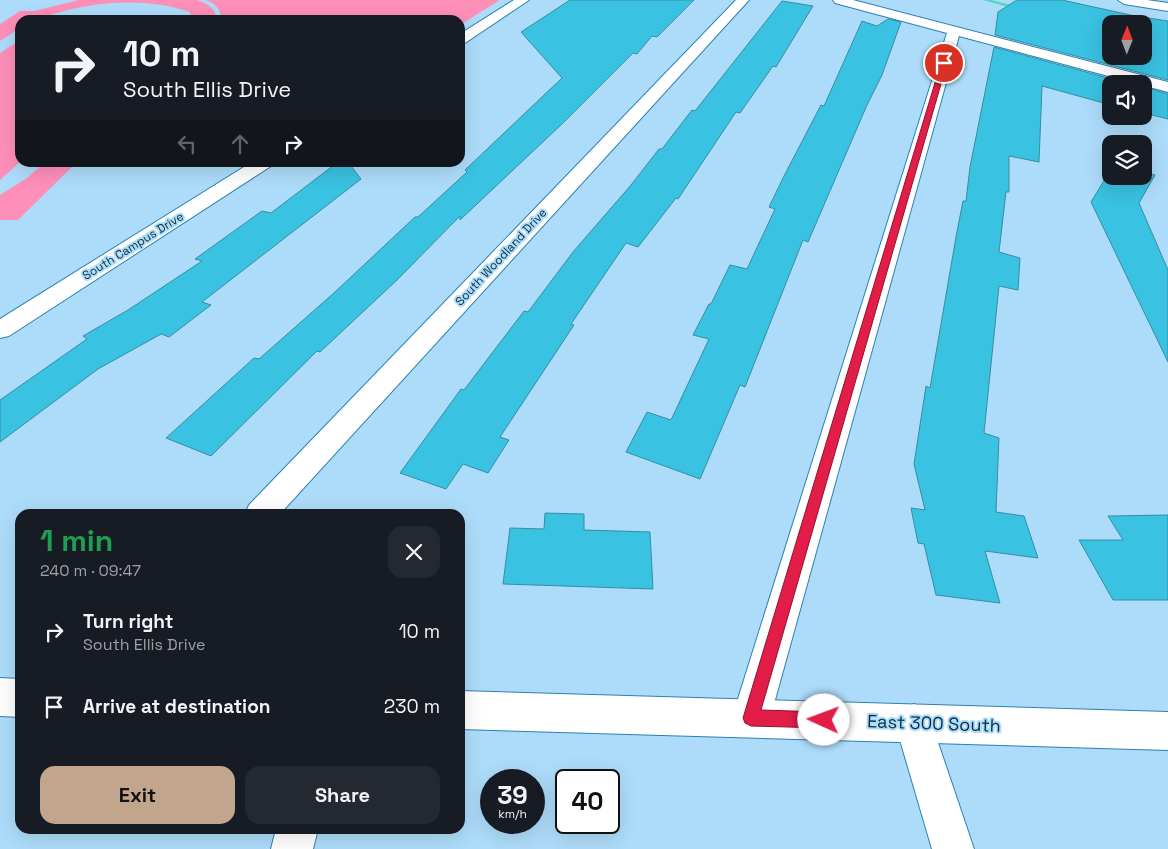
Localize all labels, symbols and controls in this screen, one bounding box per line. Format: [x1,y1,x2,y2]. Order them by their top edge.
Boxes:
north arrow [1102,15,1152,65]
map controls [1102,15,1152,185]
text: 10 m [123,32,200,76]
icon: right [40,35,105,100]
pin [923,42,965,84]
icon: arrive [930,49,958,77]
text: South Ellis Drive [123,75,291,103]
button: sound [1102,75,1152,125]
icon: left [173,130,201,158]
icon: ahead [226,130,254,158]
icon: right [279,130,307,158]
button: layers [1102,135,1152,185]
street label: South Woodland Drive [452,205,550,309]
street label: South Campus Drive [79,208,187,284]
text: 1 min [40,521,113,560]
button: close [388,526,440,578]
text: 240 m · 09:47 [40,560,141,581]
text: Turn right [83,609,173,634]
icon: right [40,618,68,646]
text: 10 m [399,619,440,644]
text: South Ellis Drive [83,634,205,655]
icon: arrive [40,693,68,721]
position arrow [797,693,849,745]
text: Arrive at destination [83,694,271,719]
text: 230 m [384,694,440,719]
street label: East 300 South [867,709,1001,737]
button: Exit [40,766,235,824]
button: Share [245,766,440,824]
speed limit sign: 40 [555,769,620,834]
text: 39 [497,779,528,811]
text: km/h [498,806,527,822]

